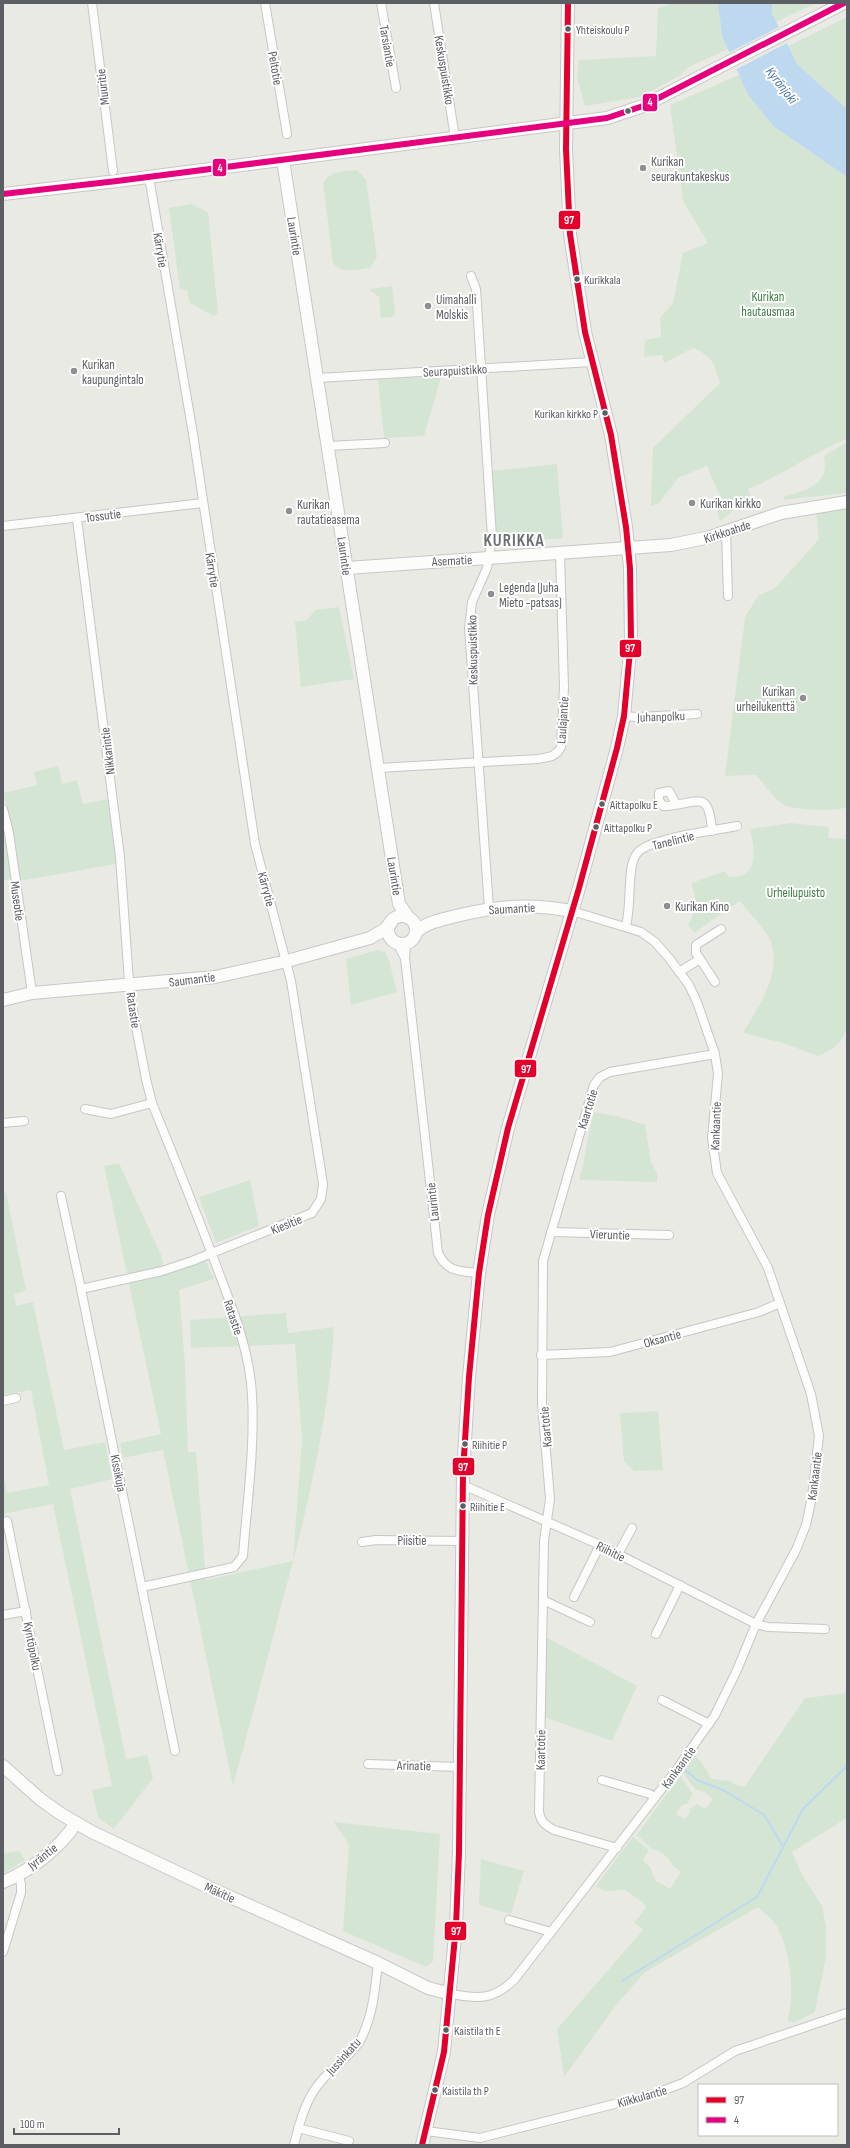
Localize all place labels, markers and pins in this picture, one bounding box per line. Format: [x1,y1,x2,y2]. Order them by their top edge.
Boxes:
place label: Yhteiskoulu P [576,23,630,38]
marker: Yhteiskoulu P [563,24,573,34]
unlabelled marker [623,106,633,116]
place label: Kurikan seurakuntakeskus [651,154,730,185]
marker: Kurikan seurakuntakeskus [638,163,648,173]
place label: Kurikkala [584,273,621,288]
marker: Kurikkala [572,274,582,284]
place label: Uimahalli Molskis [436,292,476,323]
marker: Uimahalli Molskis [423,301,433,311]
place label: Kurikan kaupungintalo [82,357,144,388]
marker: Kurikan kaupungintalo [69,366,79,376]
place label: Kurikan kirkko P [535,407,598,422]
marker: Kurikan kirkko P [600,408,610,418]
place label: Kurikan kirkko [700,496,761,512]
place label: Kurikan rautatieasema [297,497,360,528]
marker: Kurikan kirkko [687,498,697,508]
marker: Kurikan rautatieasema [284,506,294,516]
place label: Legenda (Juha Mieto -patsas) [499,580,562,611]
marker: Legenda (Juha Mieto -patsas) [486,589,496,599]
place label: Kurikan urheilukenttä [736,684,795,715]
marker: Kurikan urheilukenttä [798,693,808,703]
place label: Aittapolku E [609,798,658,813]
marker: Aittapolku E [597,799,607,809]
place label: Aittapolku P [603,821,652,836]
marker: Aittapolku P [591,822,601,832]
place label: Kurikan Kino [675,899,729,915]
marker: Kurikan Kino [662,901,672,911]
place label: Riihitie P [472,1438,507,1453]
marker: Riihitie P [460,1439,470,1449]
place label: Riihitie E [470,1500,505,1515]
marker: Riihitie E [458,1501,468,1511]
place label: Kaistila th E [454,2024,501,2039]
marker: Kaistila th E [441,2025,451,2035]
place label: Kaistila th P [442,2084,489,2099]
marker: Kaistila th P [430,2085,440,2095]

